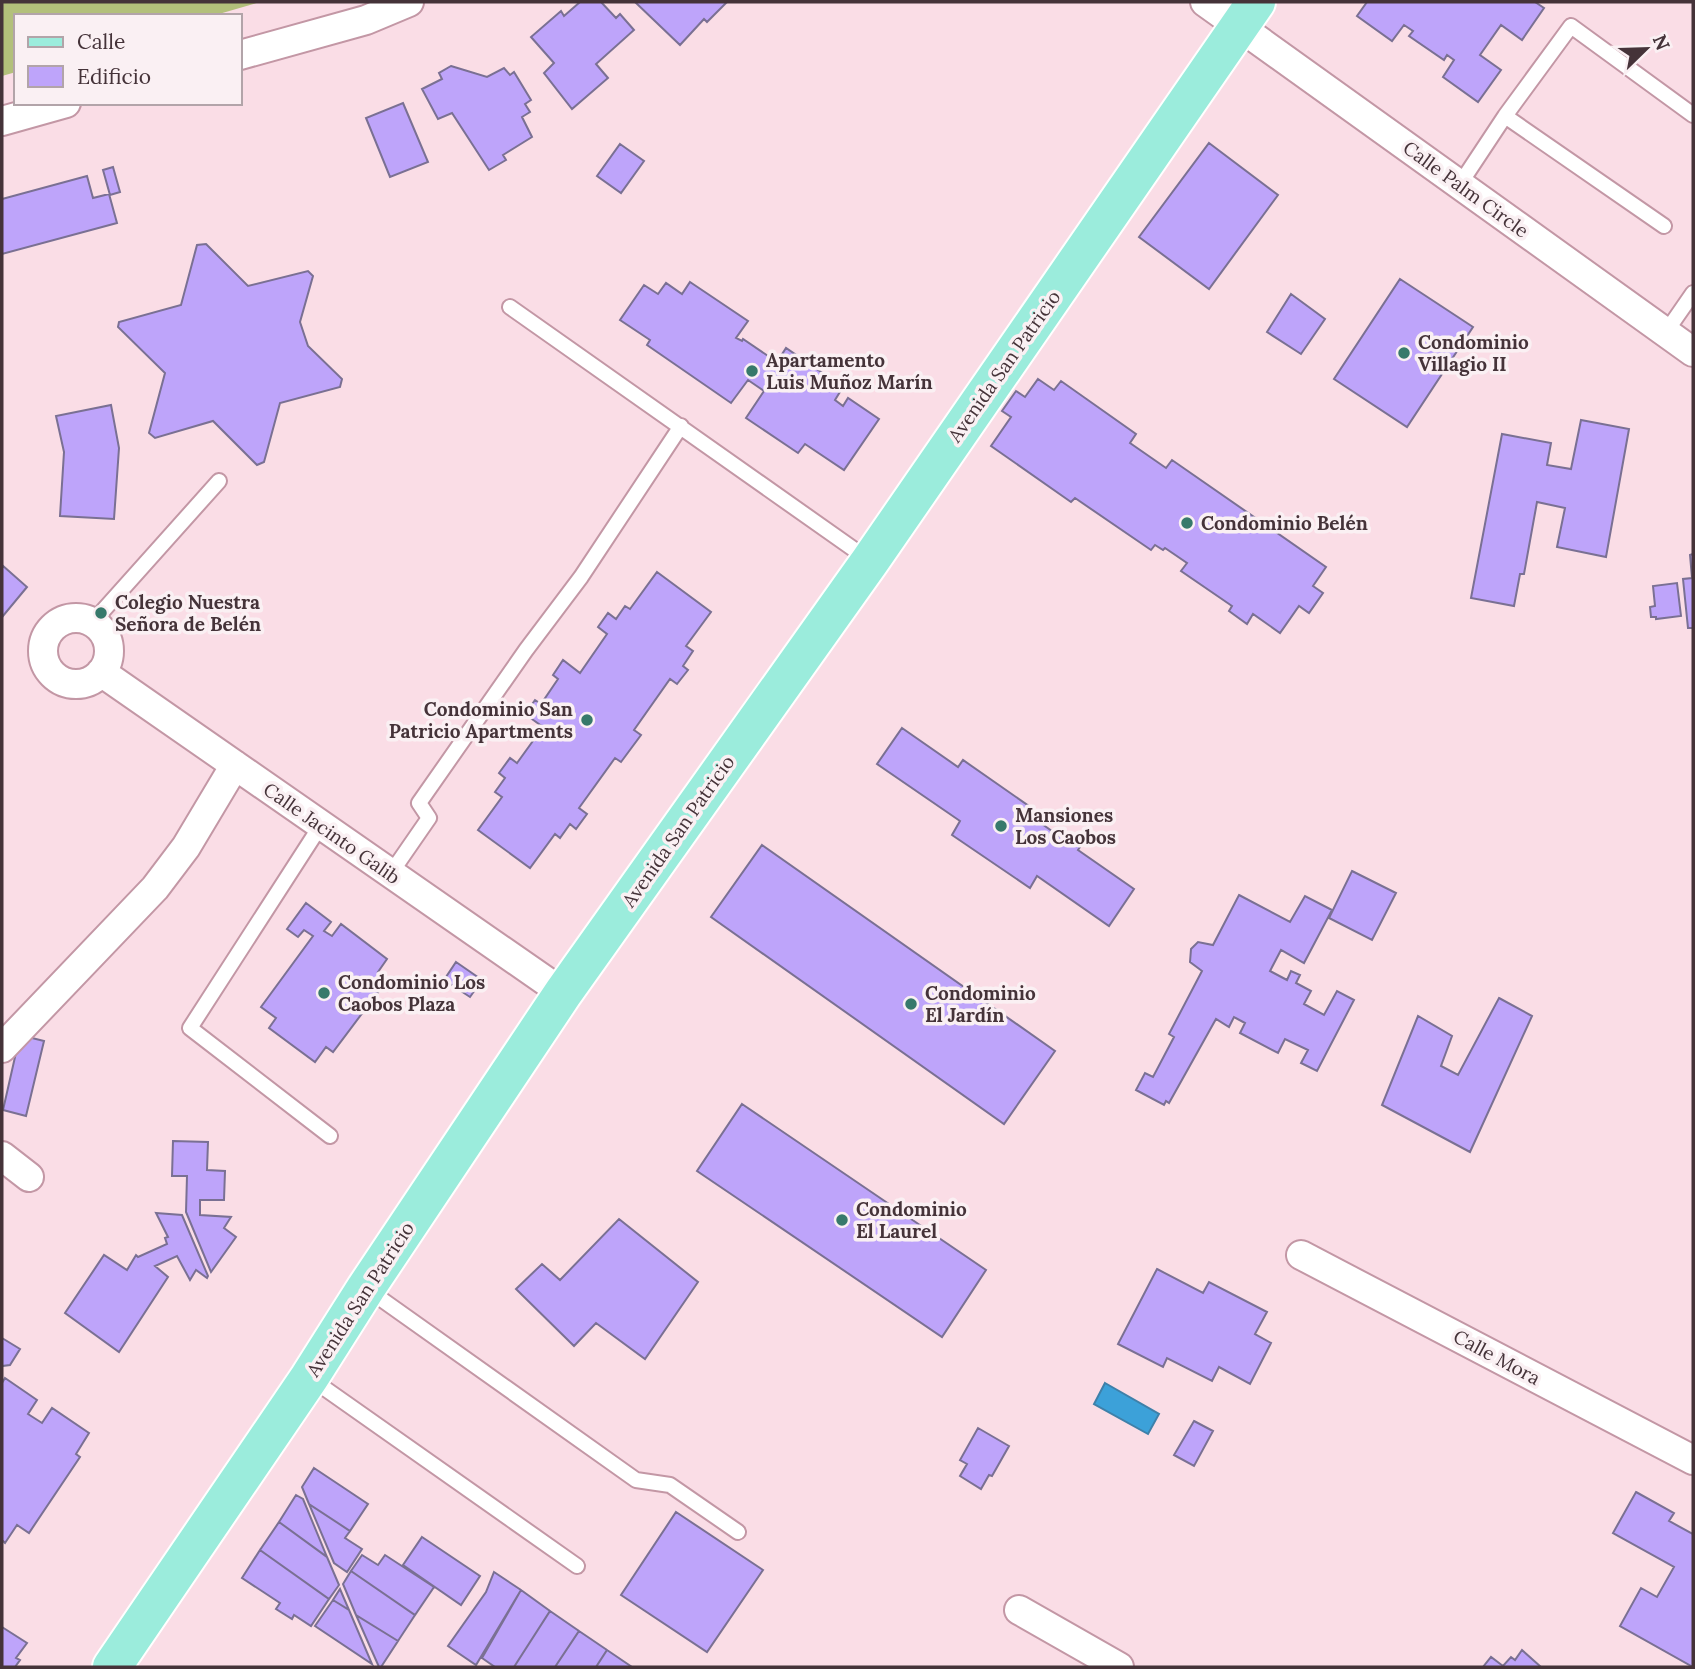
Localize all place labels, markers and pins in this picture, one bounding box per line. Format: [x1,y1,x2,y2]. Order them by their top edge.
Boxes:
place label: Condominio Villagio II [1418,330,1529,376]
marker: Condominio Villagio II [1396,345,1412,361]
place label: Apartamento Luis Muñoz Marín [766,348,933,394]
marker: Apartamento Luis Muñoz Marín [744,363,760,379]
place label: Condominio Belén [1201,511,1368,535]
marker: Condominio Belén [1179,515,1195,531]
place label: Colegio Nuestra Señora de Belén [115,590,261,636]
marker: Colegio Nuestra Señora de Belén [93,605,109,621]
place label: Condominio San Patricio Apartments [389,697,573,743]
marker: Condominio San Patricio Apartments [579,712,595,728]
place label: Mansiones Los Caobos [1015,803,1116,849]
marker: Mansiones Los Caobos [993,818,1009,834]
place label: Condominio Los Caobos Plaza [338,970,485,1016]
place label: Condominio El Jardín [925,981,1036,1027]
marker: Condominio Los Caobos Plaza [316,985,332,1001]
marker: Condominio El Jardín [903,996,919,1012]
place label: Condominio El Laurel [856,1197,967,1243]
marker: Condominio El Laurel [834,1212,850,1228]

